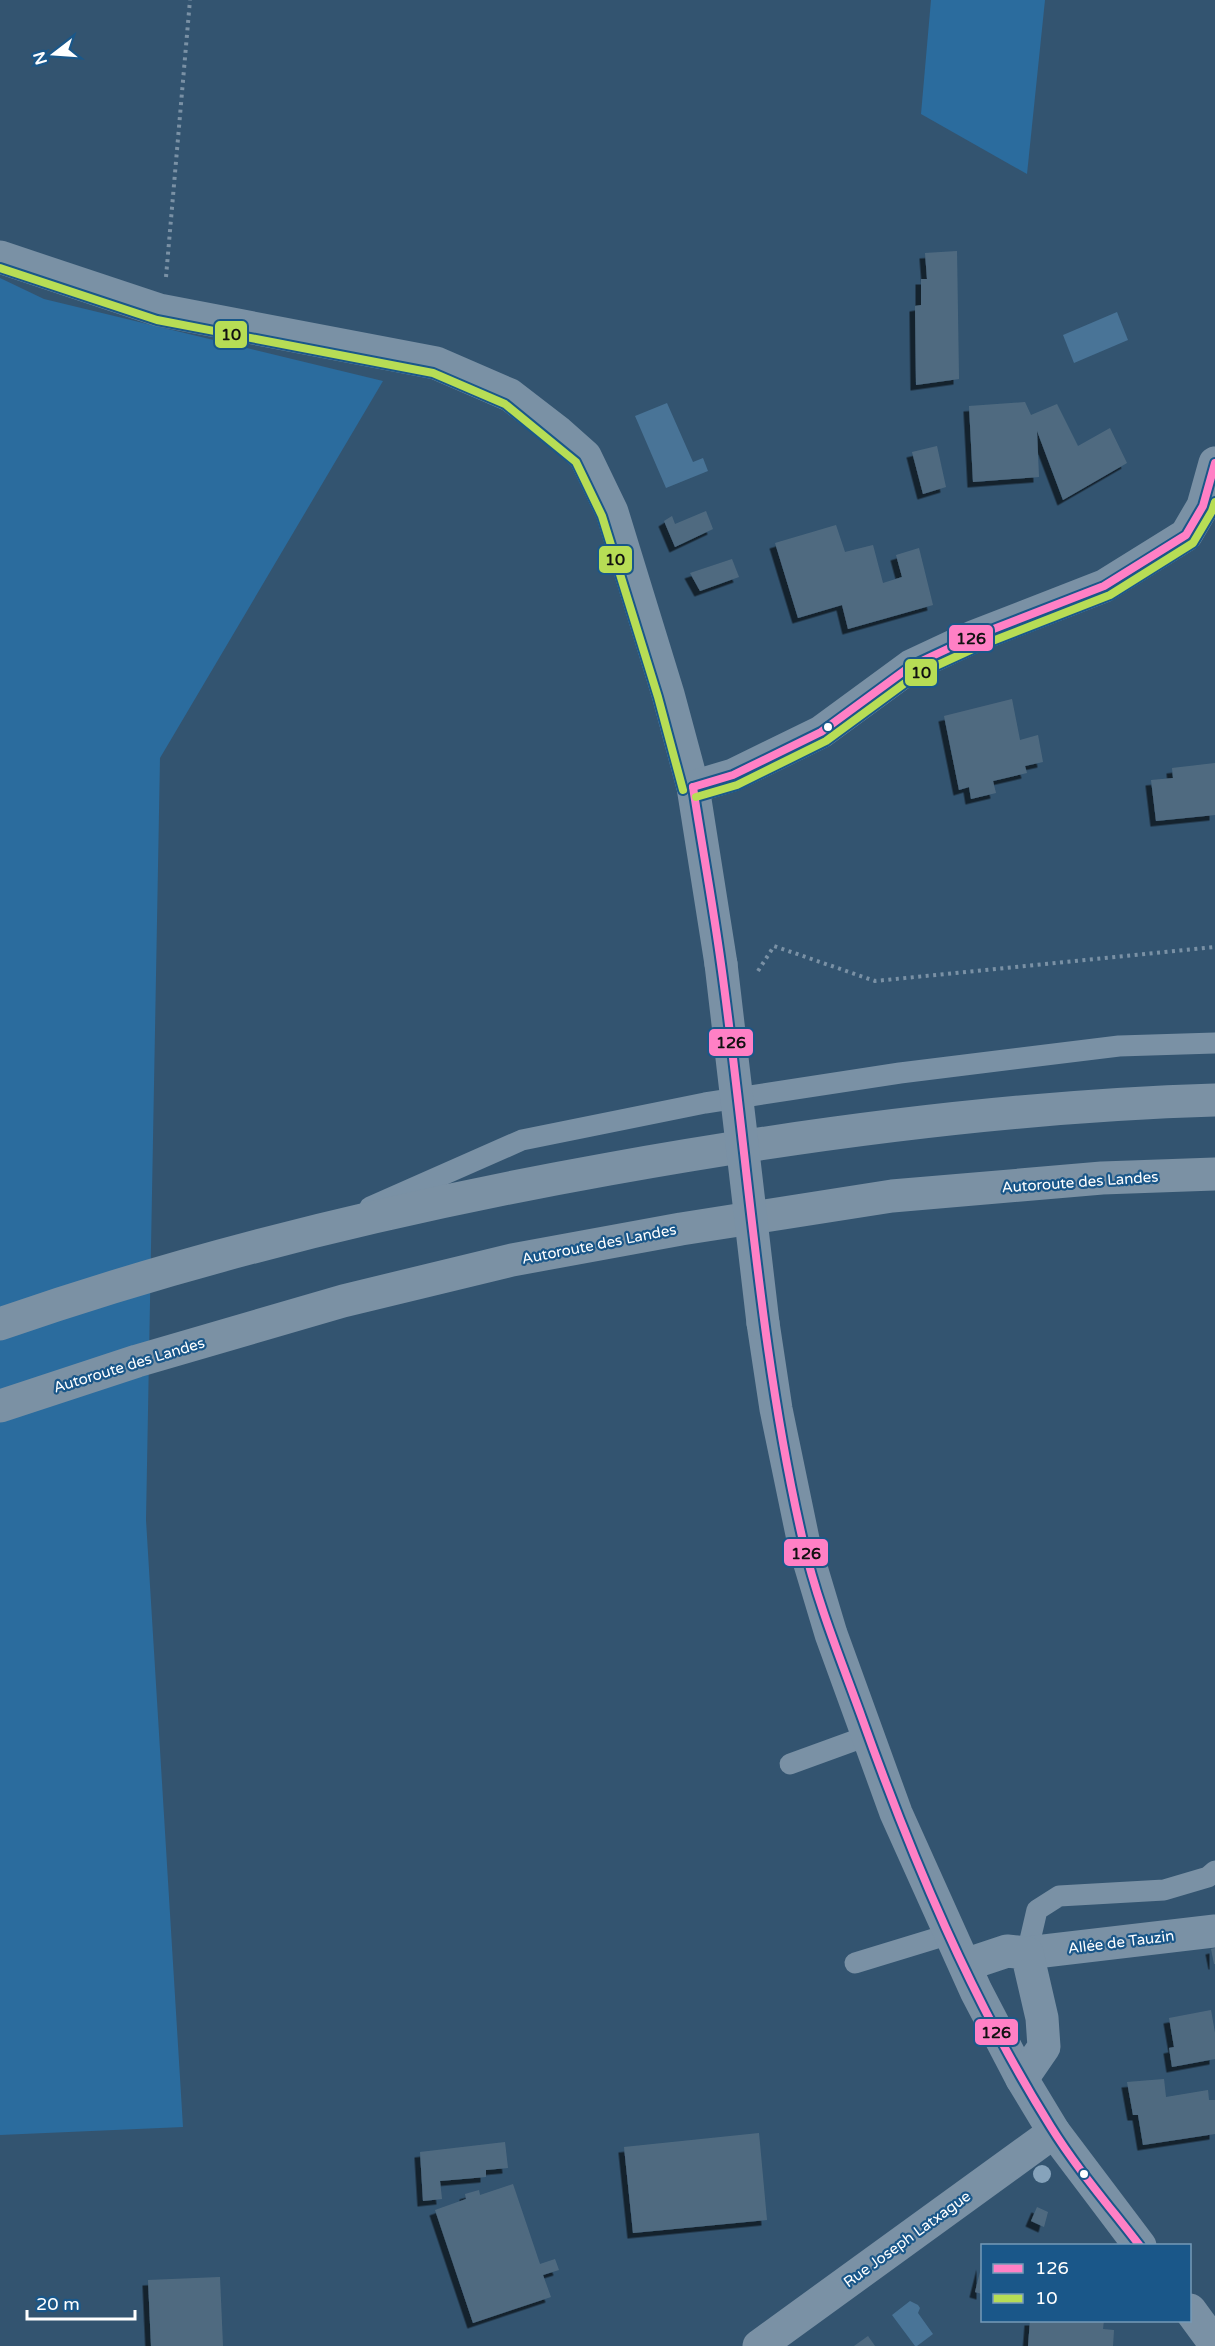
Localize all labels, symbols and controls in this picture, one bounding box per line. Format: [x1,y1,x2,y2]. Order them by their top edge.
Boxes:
north arrow [24,24,84,84]
text: N [29,49,52,67]
line badge: 10 [214,320,248,349]
text: 10 [221,325,241,345]
line badge: 10 [598,545,633,574]
text: 10 [605,550,625,570]
line badge: 126 [948,624,994,652]
text: 126 [956,629,986,649]
line badge: 10 [904,658,938,687]
text: 10 [911,663,931,683]
unlabelled marker [822,721,834,733]
line badge: 126 [708,1028,754,1057]
text: 126 [716,1033,746,1053]
street label: Autoroute des Landes [1001,1168,1159,1196]
street label: Autoroute des Landes [520,1220,678,1268]
street label: Autoroute des Landes [51,1333,207,1397]
line badge: 126 [783,1538,829,1567]
text: 126 [791,1544,821,1564]
street label: Allée de Tauzin [1067,1927,1175,1957]
line badge: 126 [974,2018,1019,2046]
text: 126 [981,2023,1011,2043]
unlabelled marker [1078,2168,1090,2180]
street label: Rue Joseph Latxague [840,2187,974,2291]
legend [981,2244,1191,2322]
text: 126 [1035,2257,1069,2279]
scale bar [27,2283,135,2321]
text: 10 [1035,2287,1058,2309]
text: 20 m [36,2293,80,2315]

